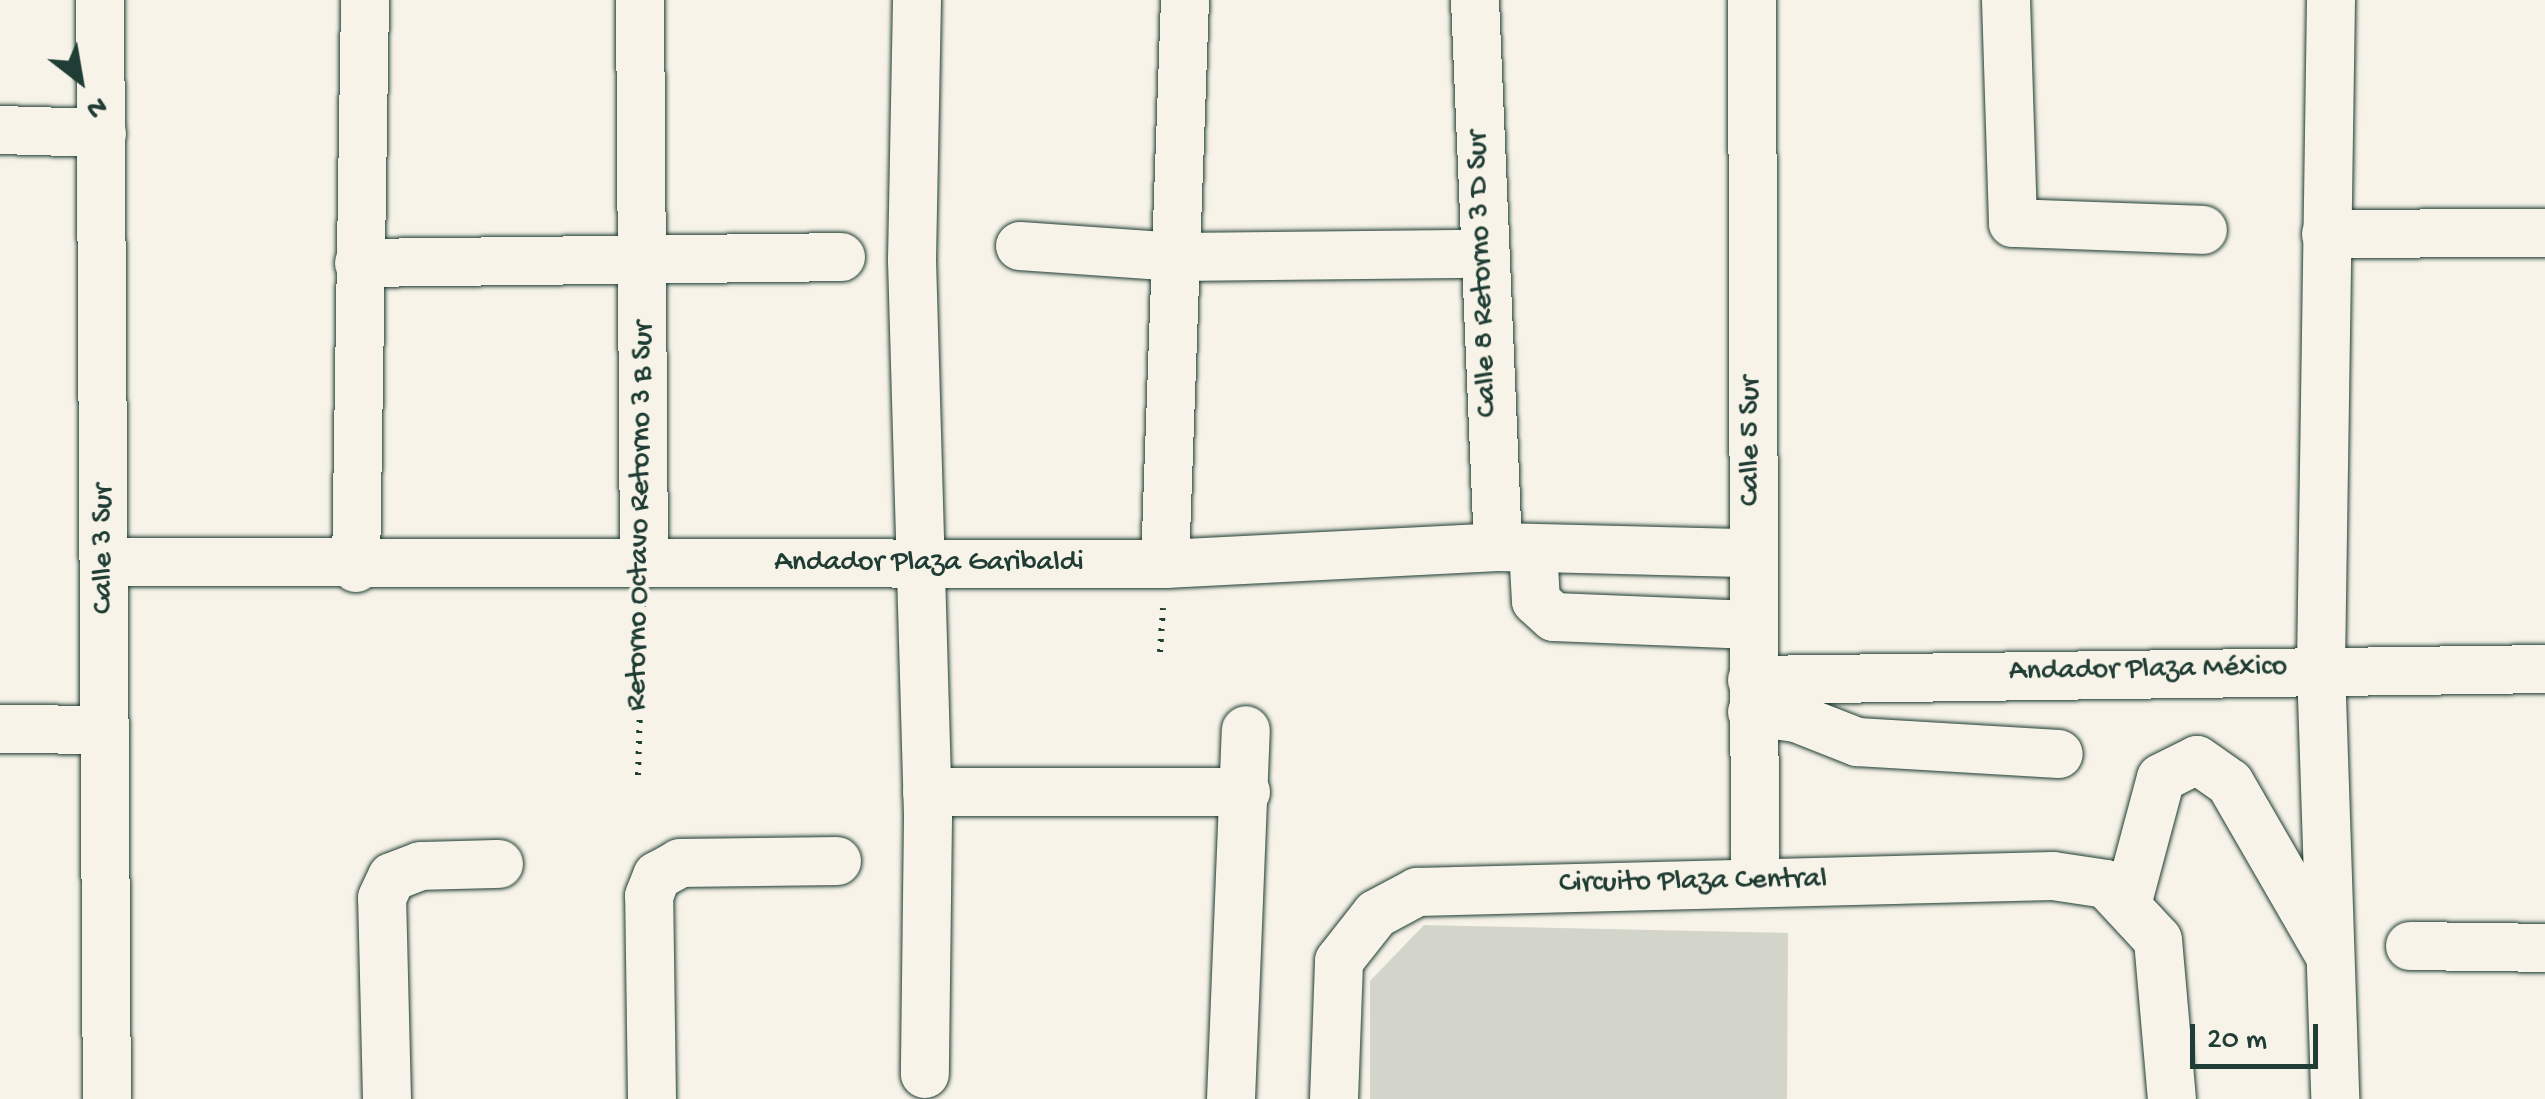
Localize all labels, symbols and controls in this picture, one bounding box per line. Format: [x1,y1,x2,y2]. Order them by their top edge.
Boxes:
north arrow [30,30,130,130]
text: N [79,87,112,125]
street label: Calle 8 Retorno 3 D Sur [1461,130,1507,418]
street label: Retorno Octavo Retorno 3 B Sur [621,321,663,711]
street label: Calle 5 Sur [1734,376,1770,506]
street label: Calle 3 Sur [87,484,123,614]
street label: Andador Plaza Garibaldi [774,546,1084,582]
street label: Andador Plaza México [2009,651,2287,691]
street label: Circuito Plaza Central [1559,863,1827,903]
scale bar [2195,1004,2322,1066]
text: 20 m [2207,1024,2267,1059]

